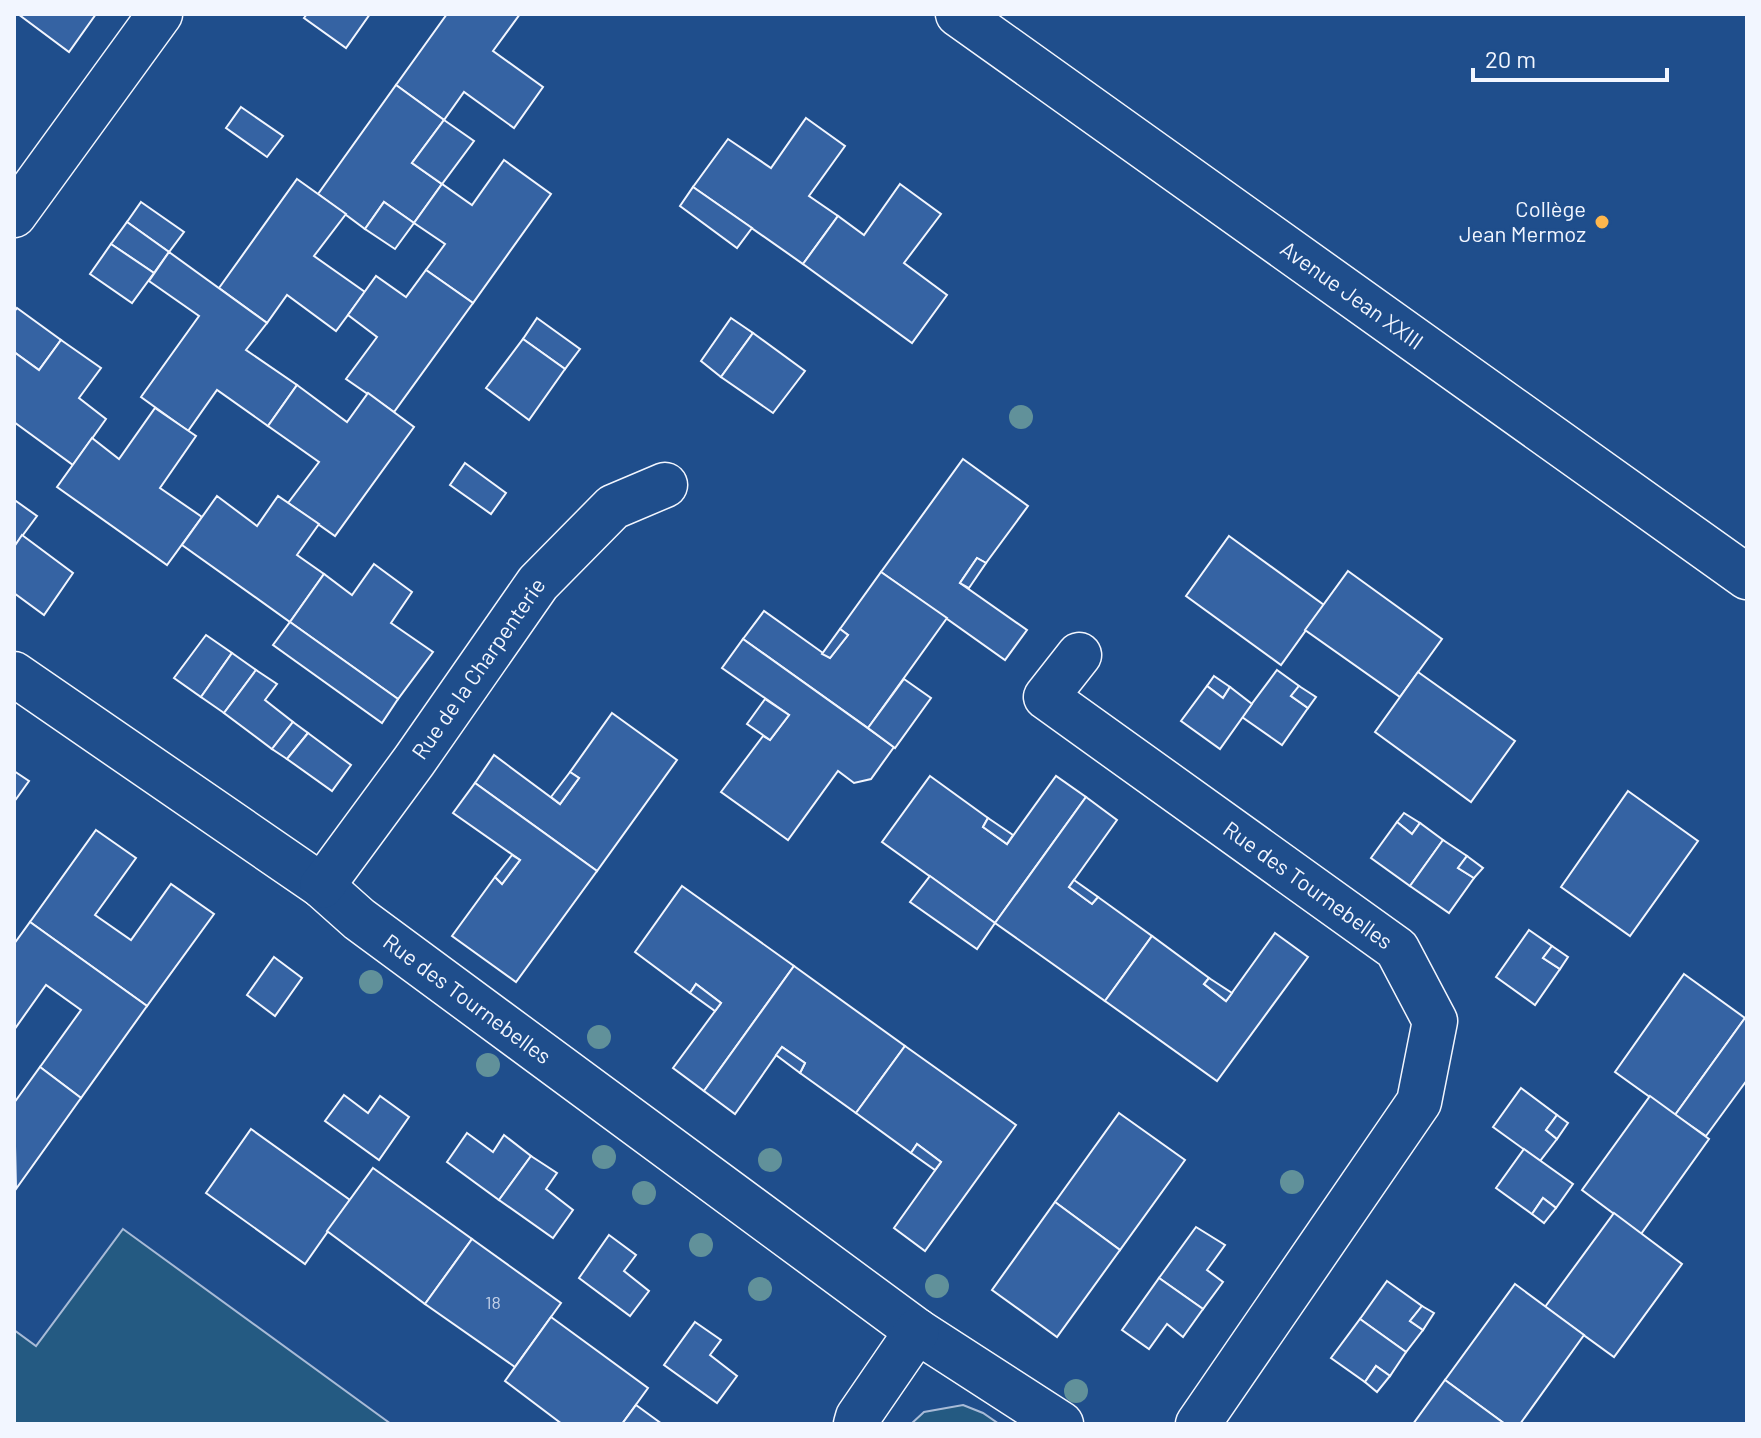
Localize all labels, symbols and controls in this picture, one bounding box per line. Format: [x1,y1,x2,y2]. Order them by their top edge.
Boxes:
scale bar [1473,32,1667,82]
text: 20 m [1485,44,1536,73]
place label: Collège Jean Mermoz [1459,195,1586,246]
marker: Collège Jean Mermoz [1593,213,1611,231]
street label: Avenue Jean XXIII [1276,235,1429,354]
street label: Rue de la Charpenterie [405,572,550,764]
street label: Rue des Tournebelles [1219,815,1398,954]
street label: Rue des Tournebelles [379,928,557,1069]
house number: 18 [485,1291,501,1313]

